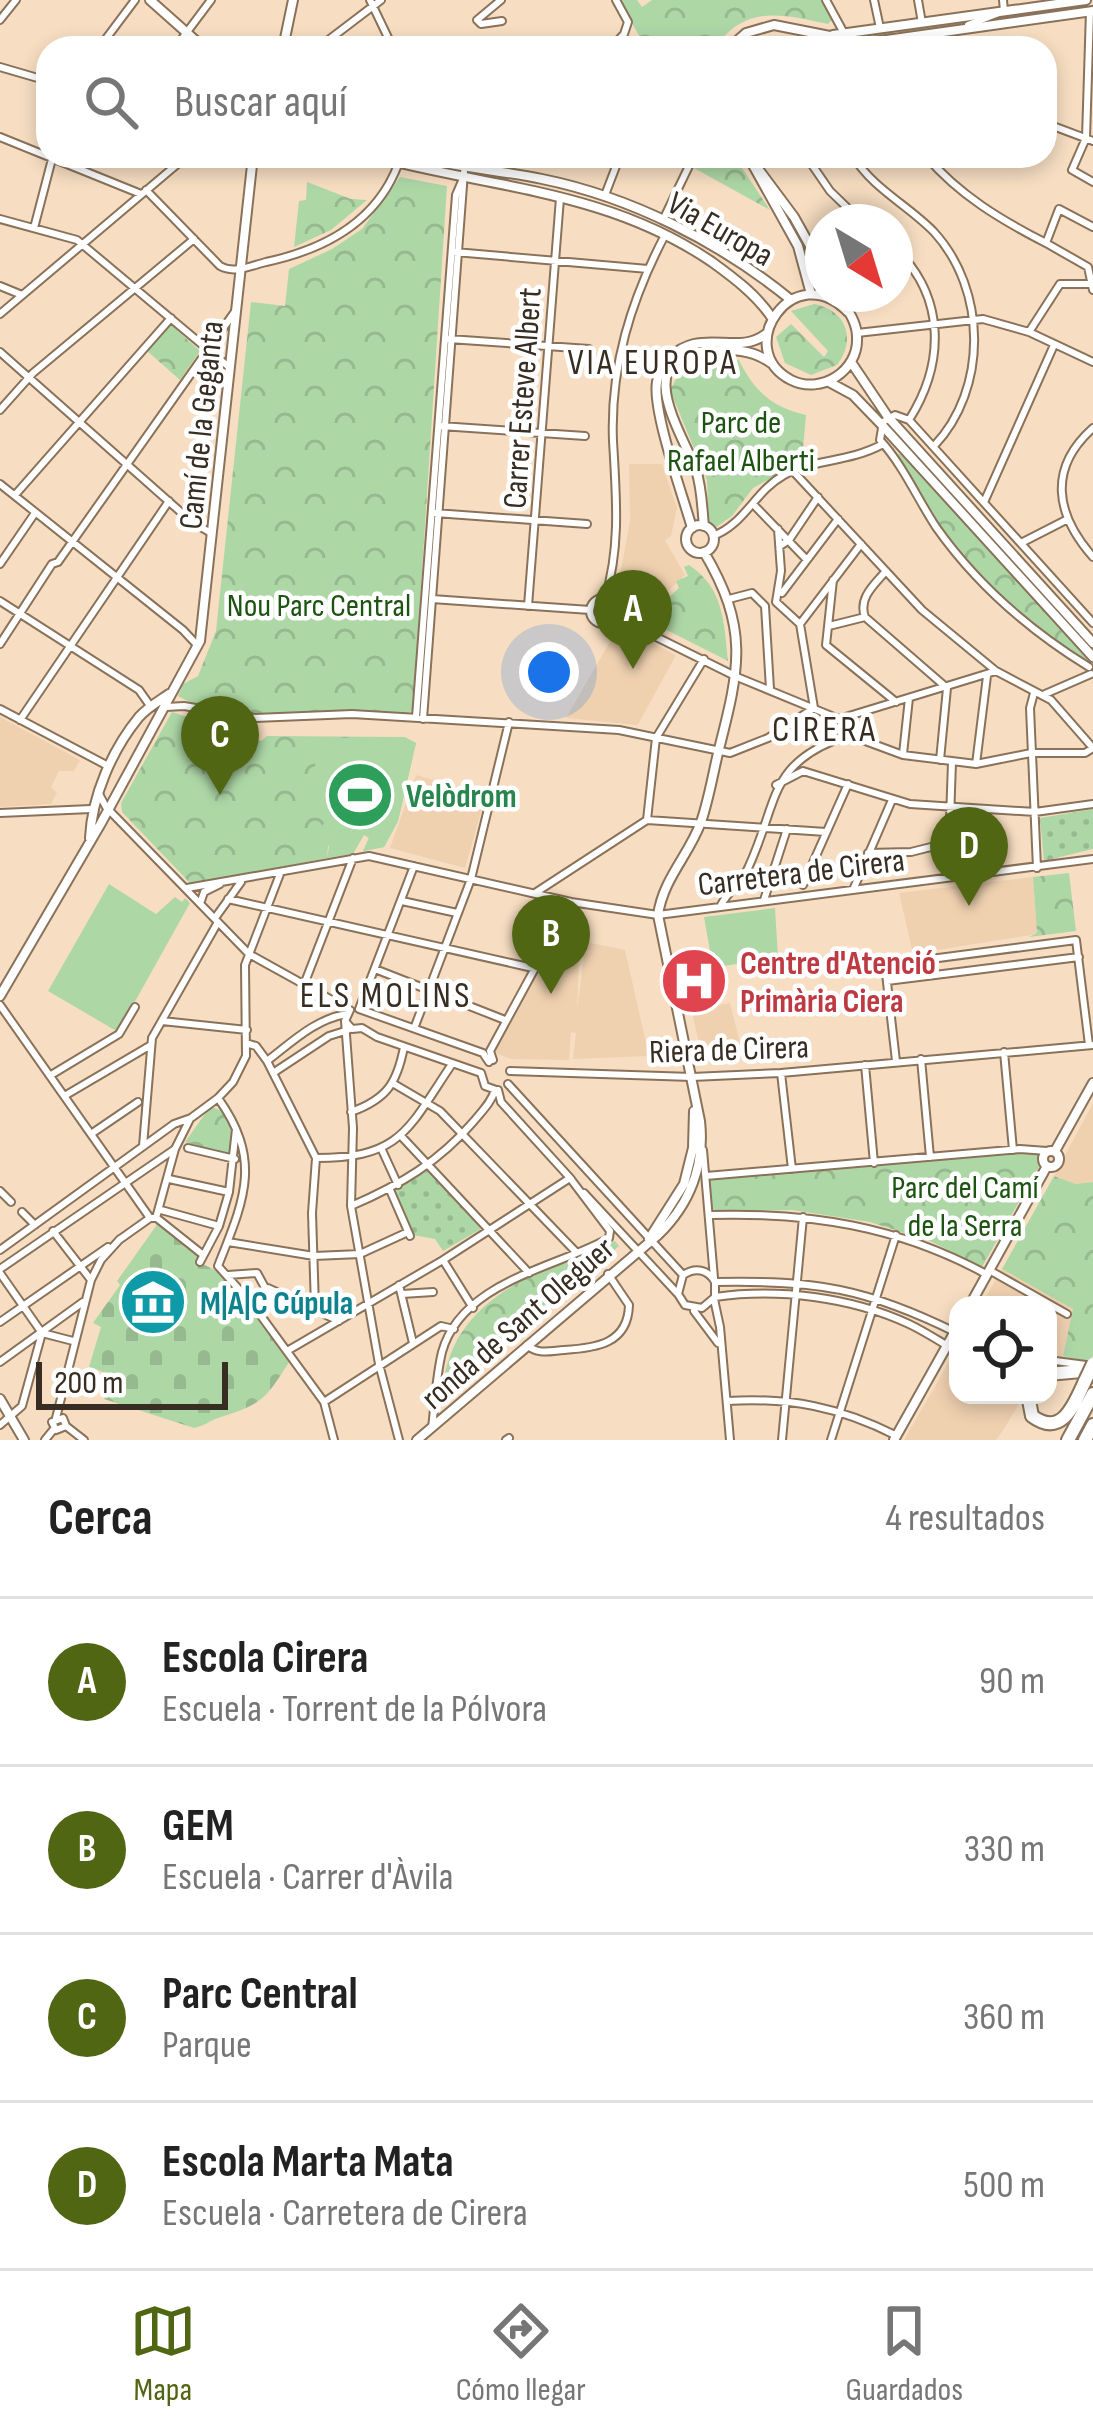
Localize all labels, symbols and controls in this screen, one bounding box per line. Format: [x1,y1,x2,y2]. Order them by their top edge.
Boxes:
search box [36,36,1057,168]
icon: search [78,69,144,135]
text: Buscar aquí [174,75,347,130]
street label: Via Europa [660,184,780,276]
north arrow [805,204,913,312]
street label: Carrer Esteve Albert [495,286,551,510]
street label: Camí de la Geganta [171,319,233,531]
district label: VIA EUROPA [567,342,739,385]
park label: Parc de Rafael Alberti [667,403,815,481]
pin: A [594,570,672,669]
park label: Nou Parc Central [227,586,411,626]
your location [519,642,579,702]
pin: C [181,696,259,795]
district label: CIRERA [772,709,878,752]
sports icon: Velòdrom [325,760,395,830]
place label: Velòdrom [406,777,517,817]
pin: D [930,807,1008,906]
street label: Carretera de Cirera [696,840,907,906]
pin: B [512,895,590,994]
place label: Centre d'Atenció Primària Ciera [740,944,936,1022]
hospital icon: Centre d'Atenció Primària Ciera [659,946,729,1016]
district label: ELS MOLINS [300,975,472,1018]
street label: Riera de Cirera [649,1027,810,1073]
park label: Parc del Camí de la Serra [891,1168,1040,1246]
street label: ronda de Sant Oleguer [414,1229,623,1418]
museum icon: M|A|C Cúpula [118,1267,188,1337]
place label: M|A|C Cúpula [200,1284,353,1324]
map controls [949,1296,1057,1404]
button: locate [949,1296,1057,1404]
scale bar [36,1356,228,1409]
text: 200 m [54,1363,123,1403]
text: Cerca [48,1488,153,1549]
text: 4 resultados [886,1495,1045,1542]
text: Escola Cirera [162,1631,368,1686]
text: A [78,1658,96,1705]
text: 90 m [979,1658,1045,1705]
text: Escuela · Torrent de la Pólvora [162,1686,547,1733]
text: GEM [162,1799,234,1854]
text: B [78,1826,96,1873]
text: 330 m [964,1826,1045,1873]
text: Escuela · Carrer d'Àvila [162,1854,453,1901]
text: Parc Central [162,1967,358,2022]
text: C [77,1994,97,2041]
text: 360 m [963,1994,1045,2041]
text: Parque [162,2022,252,2069]
text: Escola Marta Mata [162,2135,454,2190]
text: D [77,2162,97,2209]
text: 500 m [963,2162,1045,2209]
text: Escuela · Carretera de Cirera [162,2190,528,2237]
tab: Mapa [130,2298,196,2410]
tab: Cómo llegar [456,2298,586,2410]
tab: Guardados [845,2298,963,2410]

